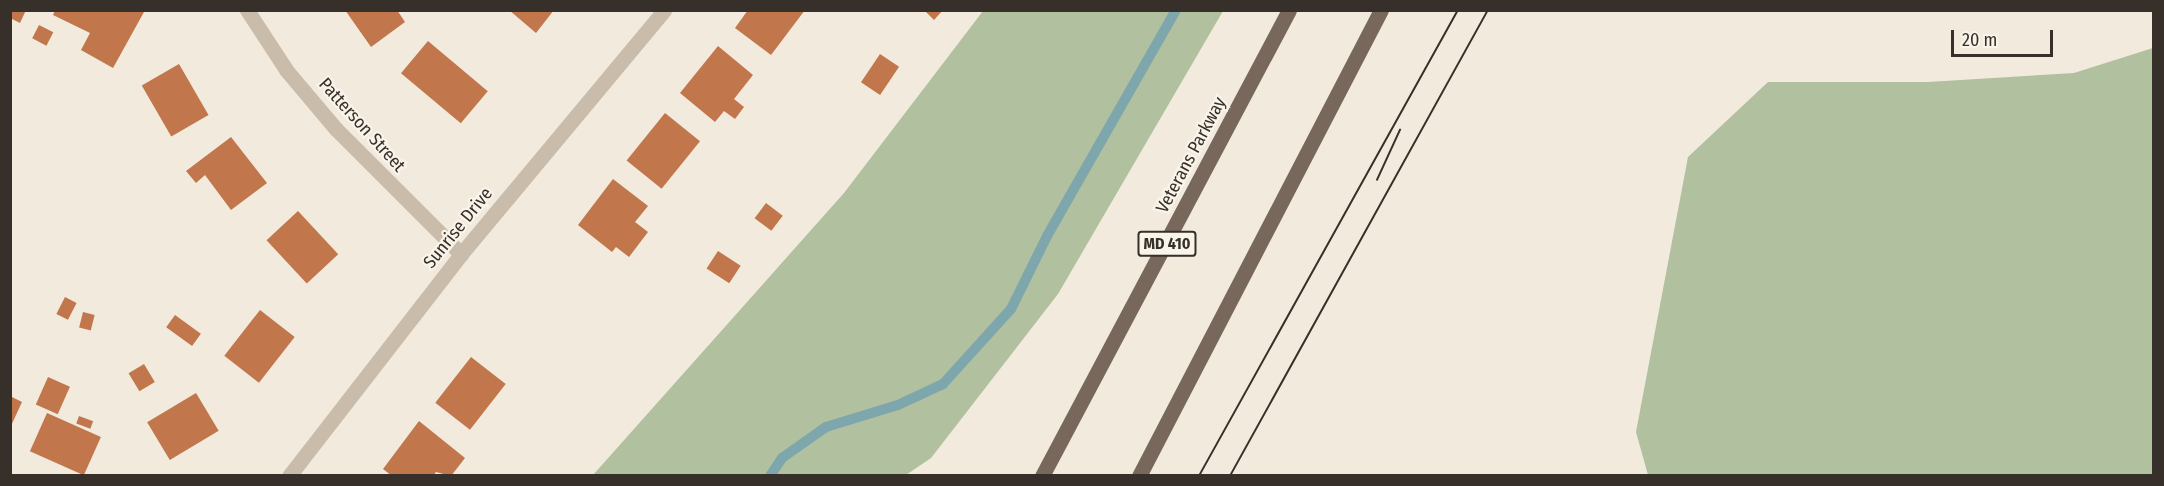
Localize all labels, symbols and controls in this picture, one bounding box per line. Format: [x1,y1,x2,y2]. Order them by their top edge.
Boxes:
scale bar [1954,18,2056,56]
text: 20 m [1962,29,1997,51]
street label: Patterson Street [314,74,410,176]
street label: Veterans Parkway [1151,93,1231,217]
street label: Sunrise Drive [419,183,497,273]
road number: MD 410 [1137,231,1197,257]

